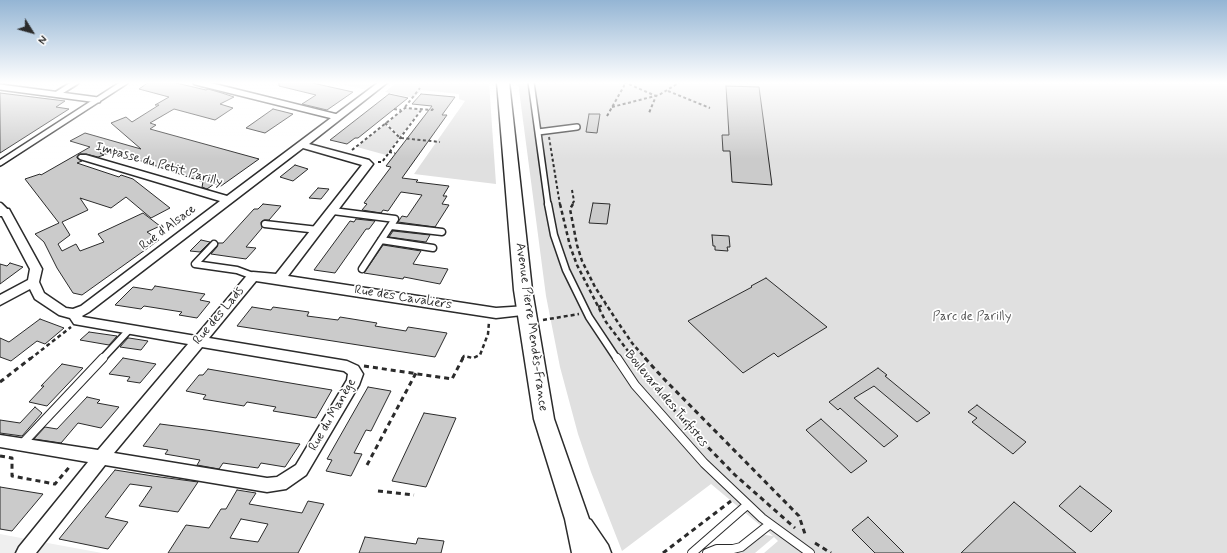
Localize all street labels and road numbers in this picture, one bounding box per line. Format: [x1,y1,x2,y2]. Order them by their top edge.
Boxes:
street label: Impasse du Petit Parilly [94,139,224,191]
street label: Rue d'Alsace [137,202,199,254]
street label: Avenue Pierre Mendès-France [511,242,551,412]
street label: Rue des Cavaliers [353,283,453,313]
street label: Rue des Lads [190,284,248,348]
street label: Boulevard des Turfistes [621,347,711,451]
street label: Rue du Manège [306,376,360,454]

